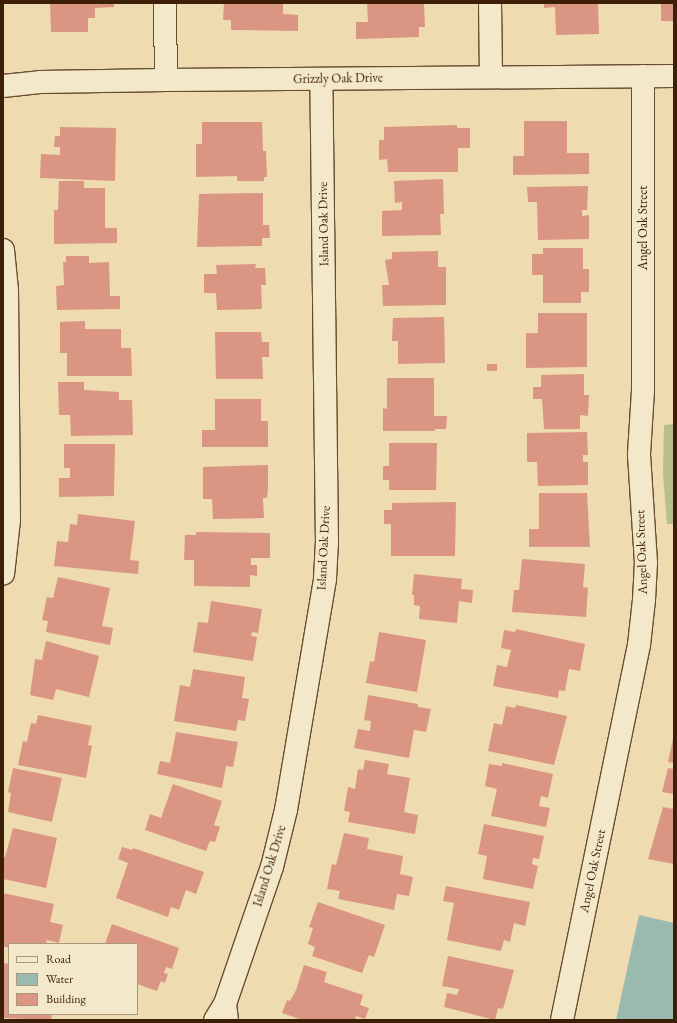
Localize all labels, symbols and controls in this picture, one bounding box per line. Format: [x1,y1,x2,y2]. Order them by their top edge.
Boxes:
street label: Grizzly Oak Drive [293,70,383,88]
street label: Island Oak Drive [315,182,333,266]
street label: Angel Oak Street [635,186,651,270]
street label: Island Oak Drive [314,505,334,591]
street label: Angel Oak Street [633,509,651,595]
street label: Island Oak Drive [250,823,290,909]
street label: Angel Oak Street [577,828,609,914]
legend [8,943,138,1015]
text: Road [46,951,71,967]
text: Water [46,971,73,987]
text: Building [46,991,86,1007]

